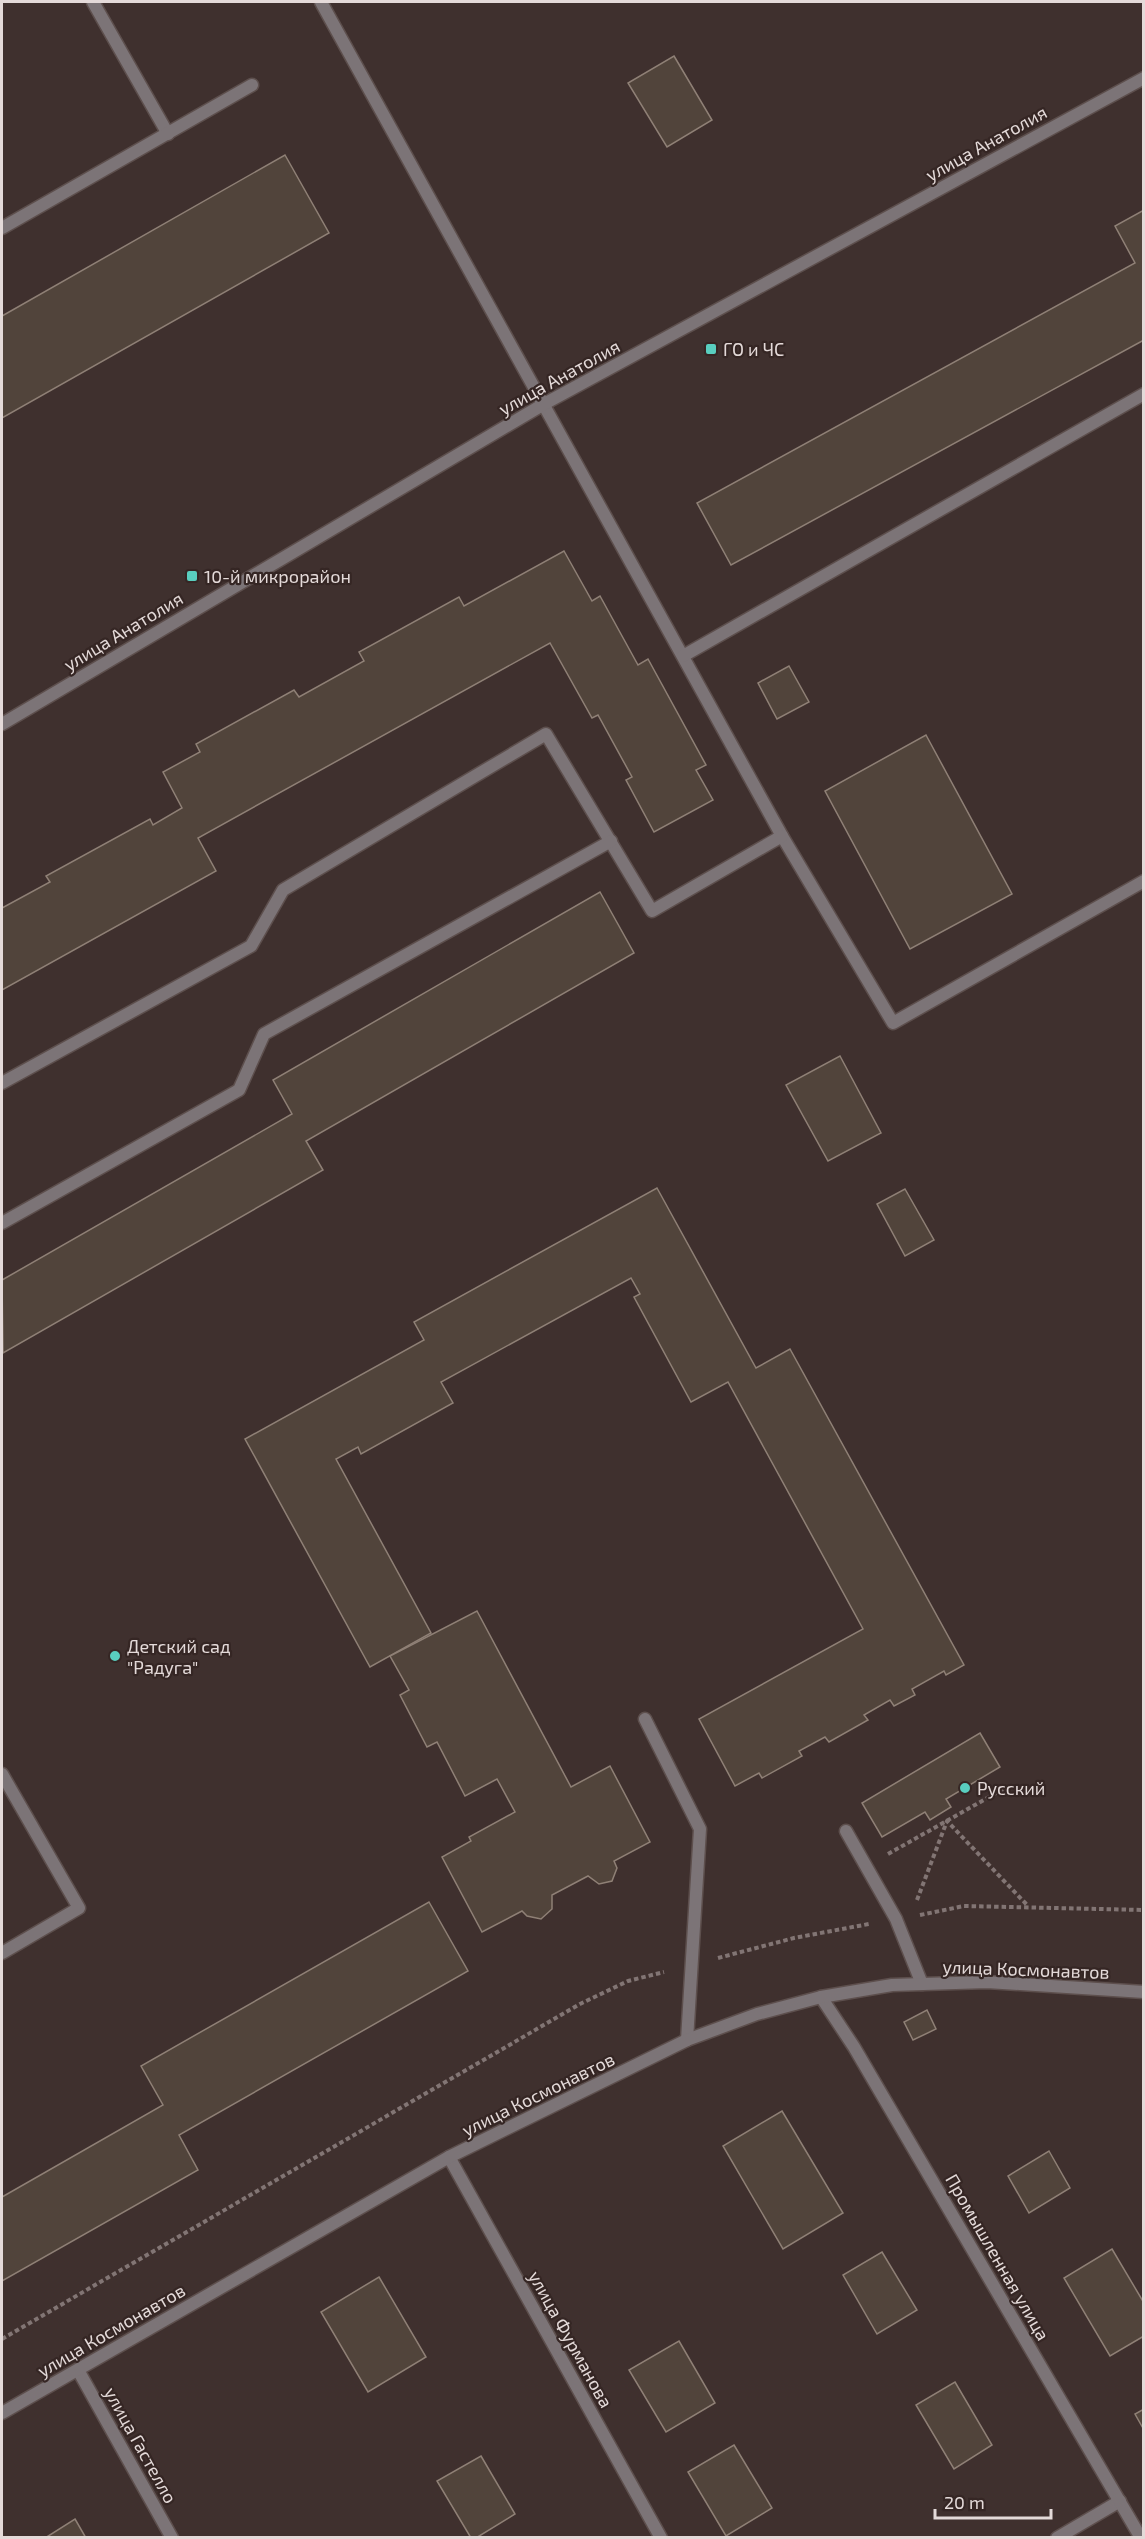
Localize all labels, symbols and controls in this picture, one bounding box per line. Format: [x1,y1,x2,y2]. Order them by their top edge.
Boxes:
street label: улица Анатолия [922,101,1050,185]
street label: улица Анатолия [495,335,623,419]
place label: ГО и ЧС [723,338,784,360]
marker: ГО и ЧС [704,342,718,356]
place label: 10-й микрорайон [204,565,351,587]
marker: 10-й микрорайон [185,569,199,583]
street label: улица Анатолия [59,587,187,675]
place label: Детский сад "Радуга" [127,1635,231,1678]
marker: Детский сад "Радуга" [108,1649,122,1663]
place label: Русский [977,1777,1045,1799]
marker: Русский [958,1781,972,1795]
street label: улица Космонавтов [942,1955,1110,1983]
street label: улица Космонавтов [458,2048,618,2140]
street label: Промышленная улица [941,2170,1055,2344]
street label: улица Фурманова [524,2267,618,2411]
street label: улица Космонавтов [33,2279,189,2381]
street label: улица Гастелло [100,2383,182,2507]
scale bar [935,2482,1050,2520]
text: 20 m [944,2491,985,2513]

